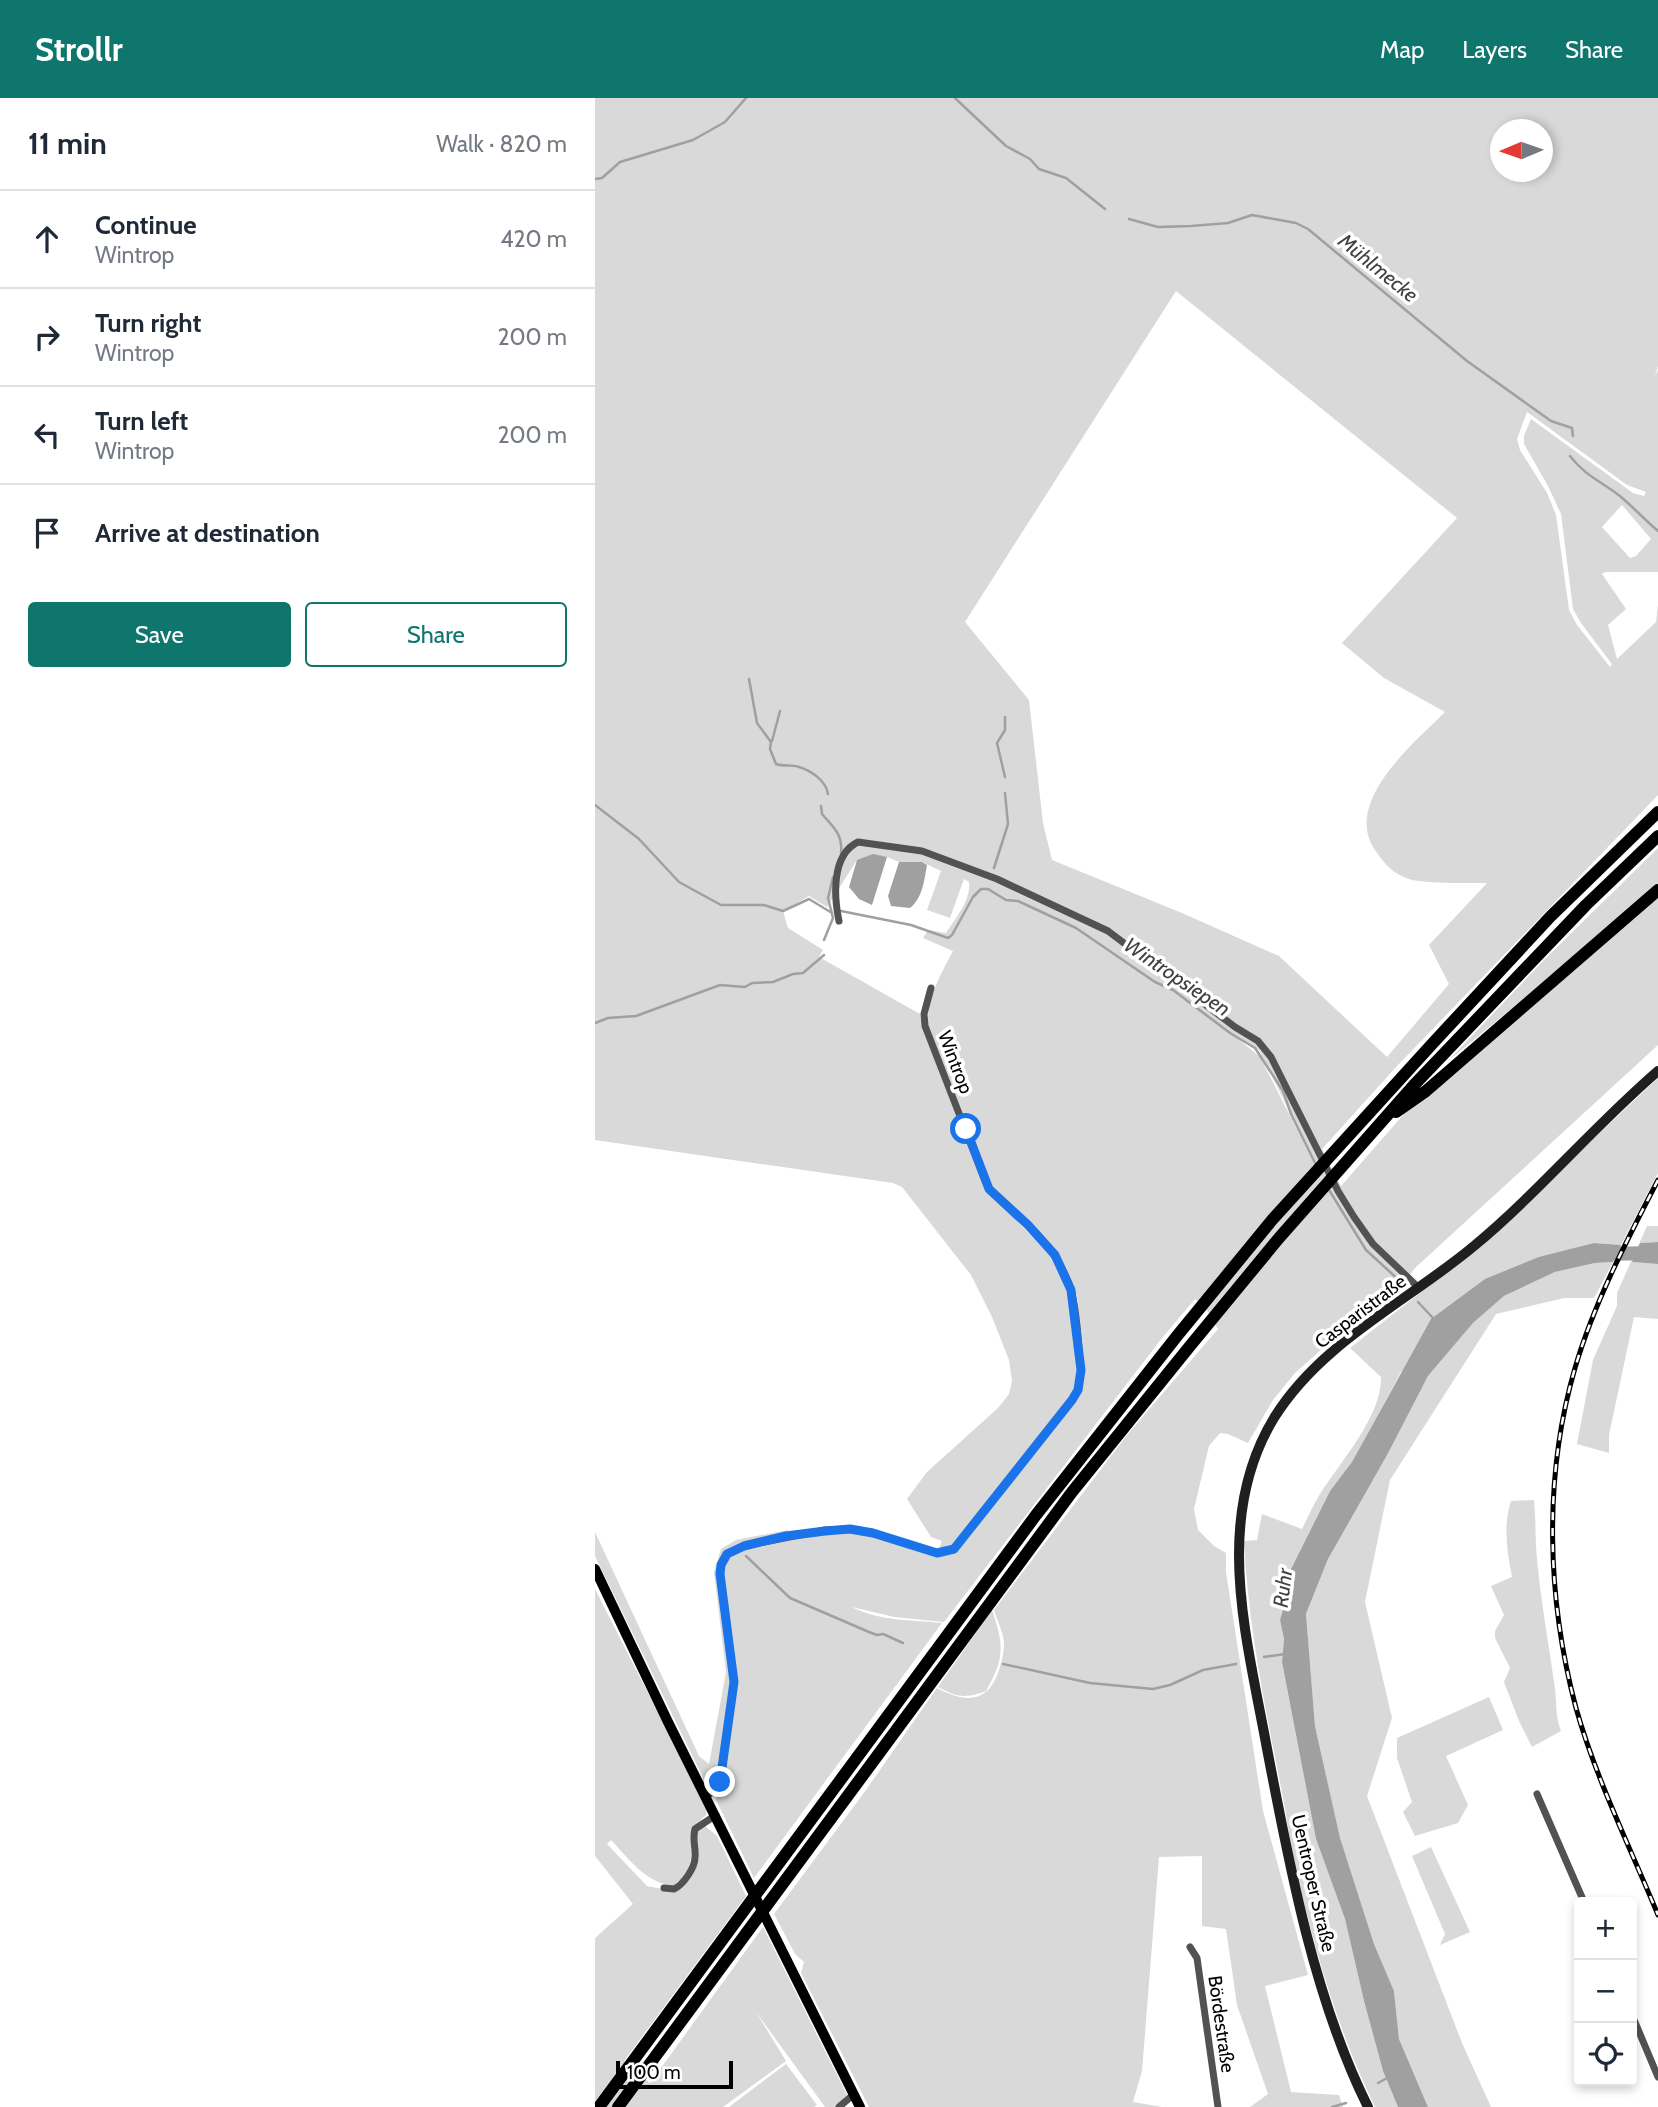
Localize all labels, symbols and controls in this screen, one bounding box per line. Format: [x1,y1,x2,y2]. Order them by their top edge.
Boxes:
text: Strollr [35,29,123,69]
text: Map [1380,35,1424,64]
text: Layers [1462,35,1527,64]
text: Share [1565,35,1623,64]
north arrow [1490,119,1553,182]
text: 11 min [28,125,107,162]
text: Walk · 820 m [436,130,567,158]
text: Continue [95,209,197,241]
icon: ahead [28,220,66,258]
text: 420 m [500,225,567,253]
water label: Mühlmecke [1333,227,1423,307]
text: Wintrop [95,241,174,269]
text: Turn right [95,307,201,339]
icon: right [28,318,66,356]
text: 200 m [497,323,567,351]
text: Wintrop [95,339,174,367]
text: Turn left [95,405,188,437]
icon: left [28,416,66,454]
text: 200 m [497,421,567,449]
text: Wintrop [95,437,174,465]
icon: arrive [28,514,66,552]
text: Arrive at destination [95,517,320,549]
button: Save [28,602,291,667]
button: Share [305,602,567,667]
water label: Wintropsiepen [1120,932,1235,1021]
street label: Wintrop [933,1027,978,1097]
route start [950,1113,981,1144]
street label: Casparistraße [1310,1269,1411,1353]
water label: Ruhr [1268,1565,1297,1609]
route end [704,1766,735,1797]
street label: Uentroper Straße [1287,1812,1340,1954]
map controls [1574,1897,1637,2086]
button: + [1574,1897,1637,1960]
button: − [1574,1960,1637,2023]
street label: Bördestraße [1203,1974,1240,2074]
button: locate [1574,2023,1637,2086]
scale bar [616,2058,733,2090]
text: 100 m [627,2061,681,2084]

